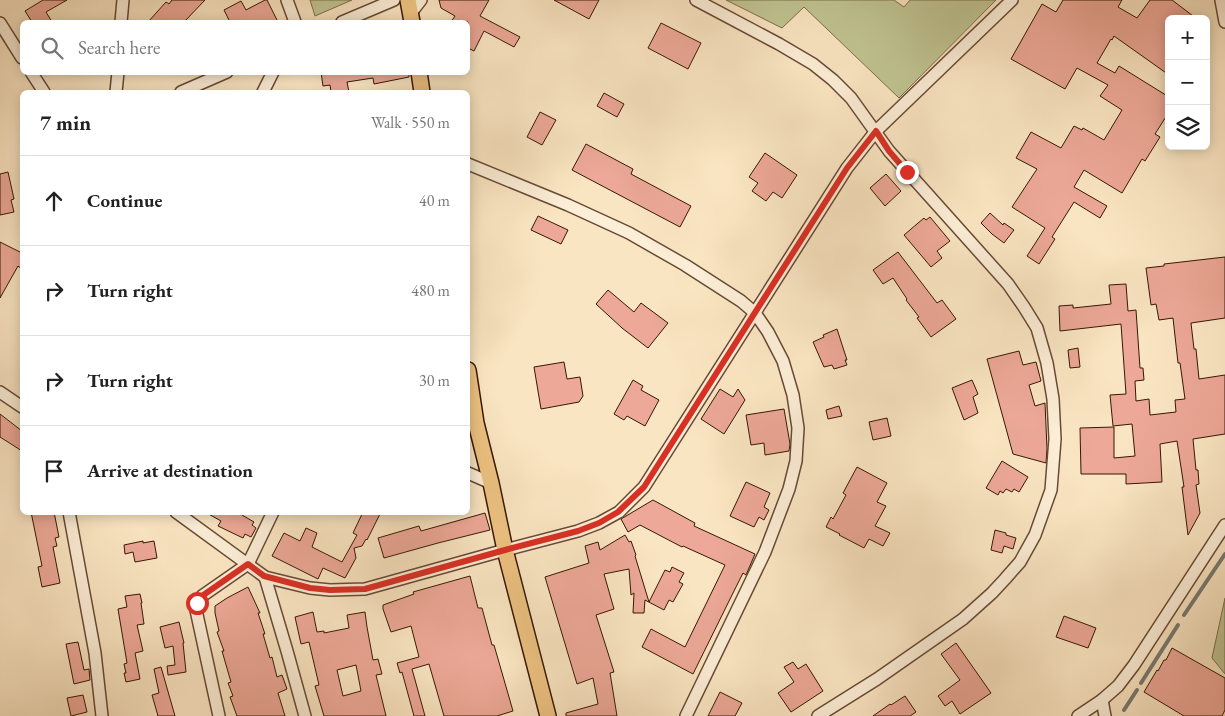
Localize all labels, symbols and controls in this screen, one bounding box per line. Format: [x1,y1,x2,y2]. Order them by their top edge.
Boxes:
map controls [1165,15,1210,150]
button: + [1165,15,1210,60]
search box [20,20,470,75]
icon: search [38,34,66,62]
text: Search here [78,35,160,60]
button: − [1165,60,1210,105]
button: layers [1165,105,1210,150]
text: 7 min [40,109,91,136]
text: Walk · 550 m [371,112,450,133]
route end [896,161,919,184]
icon: ahead [40,187,68,215]
text: Continue [87,188,162,213]
text: 40 m [419,190,450,211]
icon: right [40,277,68,305]
text: Turn right [87,278,173,303]
text: 480 m [411,280,450,301]
icon: right [40,367,68,395]
text: Turn right [87,368,173,393]
text: 30 m [419,370,450,391]
icon: arrive [40,457,68,485]
text: Arrive at destination [87,458,253,483]
route start [186,592,209,615]

